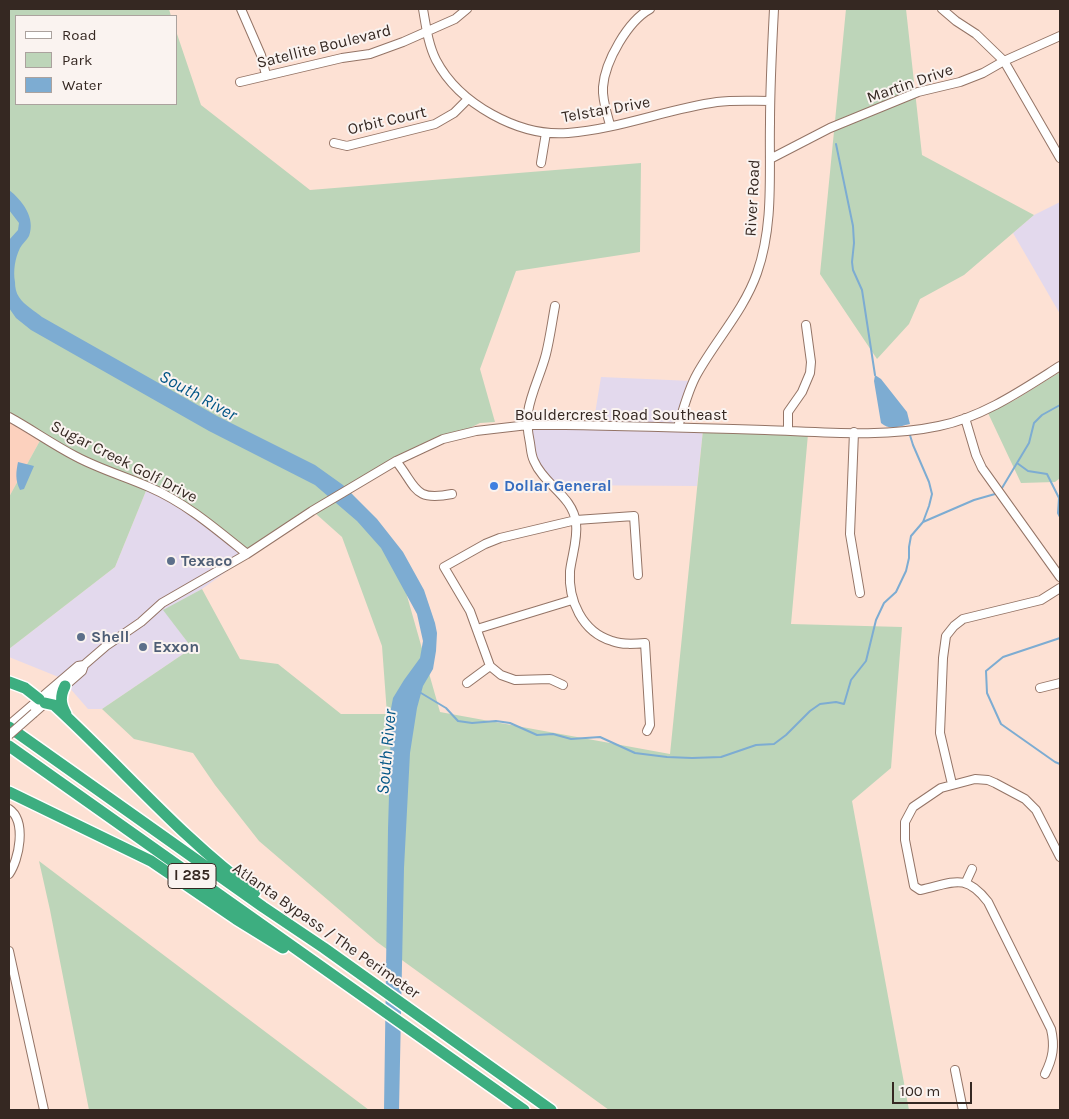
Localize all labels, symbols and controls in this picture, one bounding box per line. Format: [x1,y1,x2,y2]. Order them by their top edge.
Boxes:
legend [15,15,178,105]
street label: Satellite Boulevard [255,21,393,73]
text: Road [62,26,97,44]
text: Park [62,51,92,69]
street label: Martin Drive [864,60,956,108]
text: Water [62,76,102,94]
street label: Telstar Drive [560,93,652,127]
street label: Orbit Court [346,103,428,139]
street label: River Road [741,159,765,237]
water label: South River [155,366,241,426]
street label: Bouldercrest Road Southeast [515,405,727,425]
street label: Sugar Creek Golf Drive [48,417,200,507]
place label: Dollar General [504,476,612,496]
marker: Dollar General [488,480,500,492]
place label: Texaco [181,551,232,571]
marker: Texaco [165,555,177,567]
place label: Shell [91,627,129,647]
marker: Shell [75,631,87,643]
place label: Exxon [153,637,199,657]
marker: Exxon [137,641,149,653]
water label: South River [373,708,401,796]
street label: Atlanta Bypass / The Perimeter [229,859,423,1003]
road number: I 285 [168,864,216,888]
scale bar [894,1072,974,1104]
text: 100 m [900,1082,940,1100]

